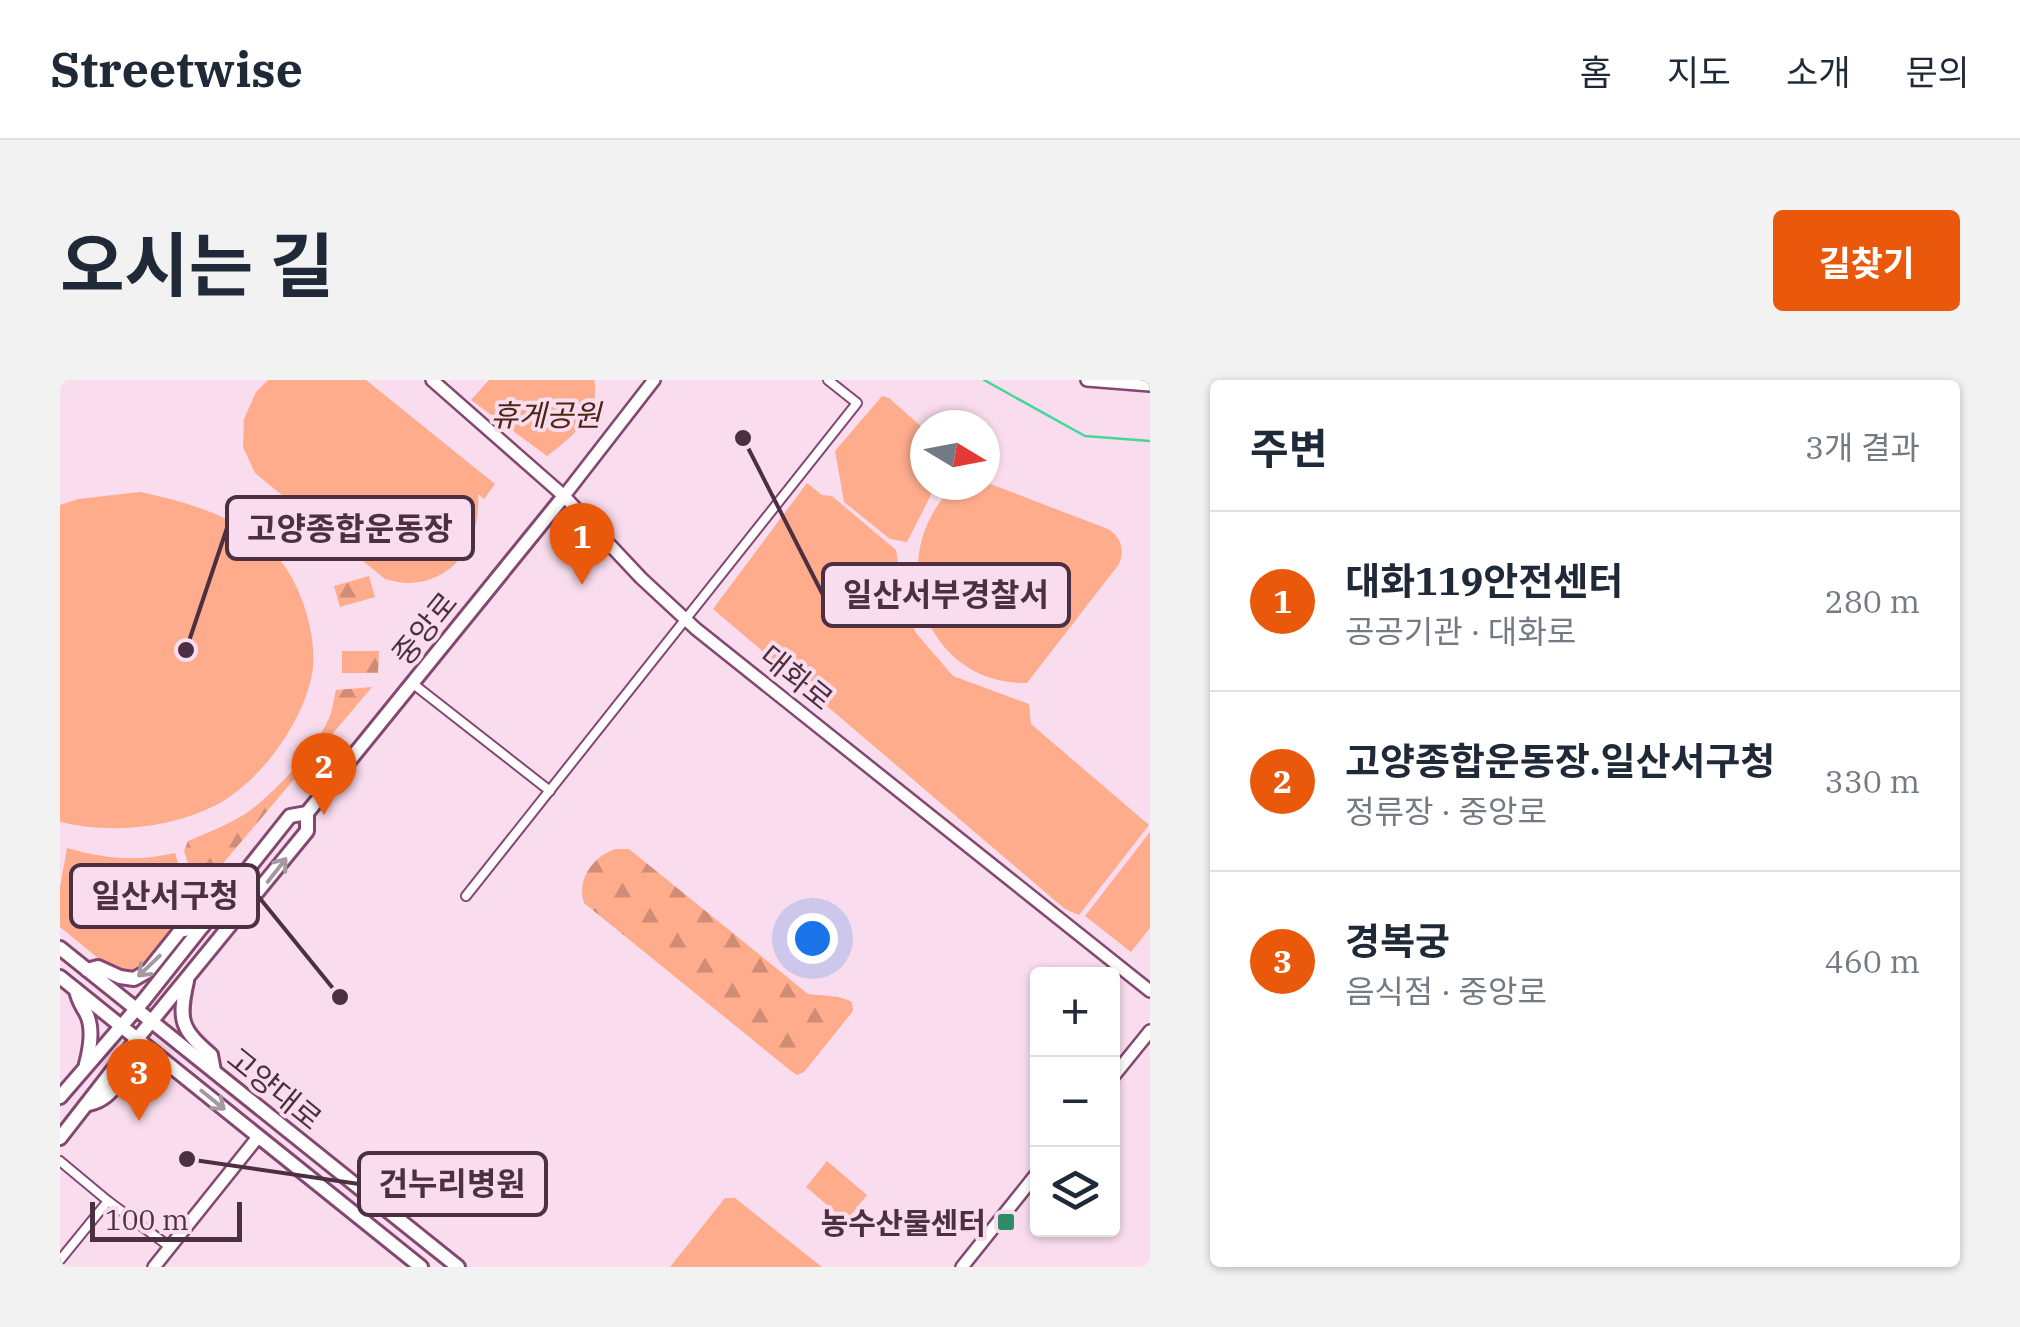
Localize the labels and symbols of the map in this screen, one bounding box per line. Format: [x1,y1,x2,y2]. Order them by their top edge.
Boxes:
park label: 휴게공원 [491,395,604,434]
north arrow [910,410,1000,500]
callout: 고양종합운동장 [227,497,473,559]
pin: 1 [550,502,614,585]
text: 고양종합운동장 [247,507,453,549]
callout: 일산서부경찰서 [823,564,1069,626]
text: 일산서부경찰서 [843,573,1049,615]
street label: 중앙로 [383,584,465,672]
street label: 대화로 [753,636,841,718]
pin: 2 [292,732,356,815]
one-way arrow [266,857,288,883]
callout: 일산서구청 [71,865,258,927]
text: 일산서구청 [91,874,239,916]
your location [787,913,838,964]
one-way arrow [138,954,162,978]
pin: 3 [106,1038,172,1121]
street label: 고양대로 [220,1038,330,1138]
one-way arrow [199,1089,226,1110]
callout: 건누리병원 [359,1153,546,1215]
text: 건누리병원 [378,1162,526,1204]
scale bar [90,1197,242,1241]
place label: 농수산물센터 [820,1203,986,1242]
marker: 농수산물센터 [995,1211,1017,1233]

